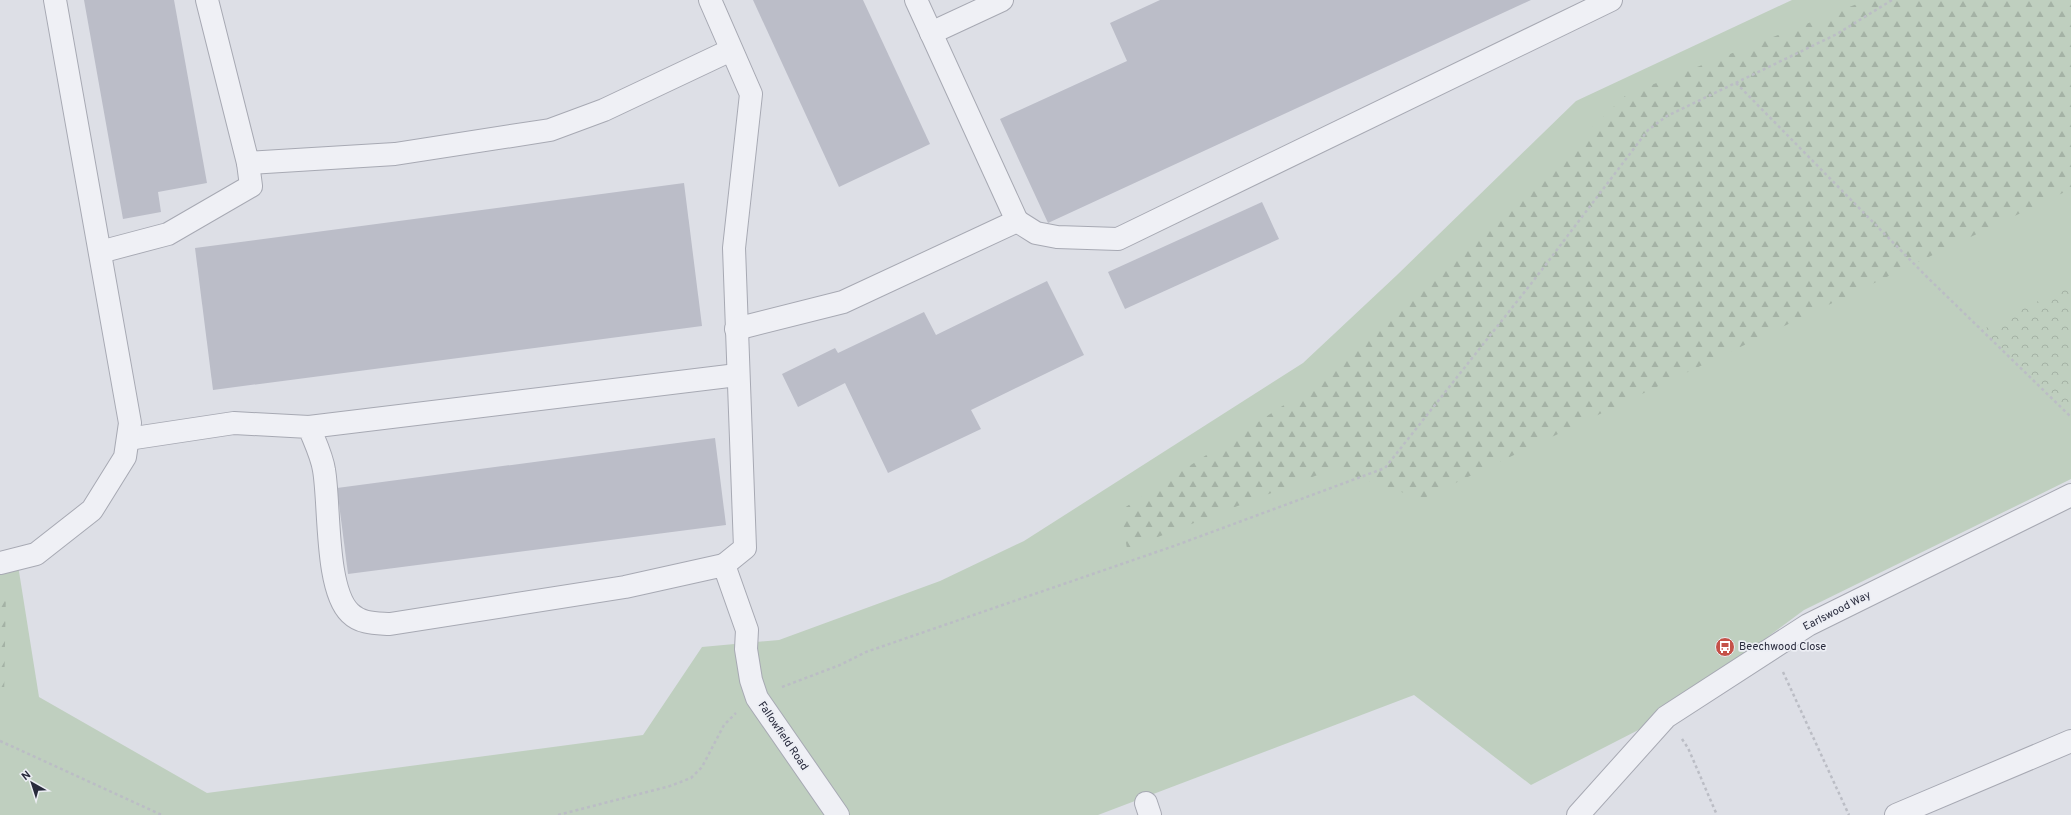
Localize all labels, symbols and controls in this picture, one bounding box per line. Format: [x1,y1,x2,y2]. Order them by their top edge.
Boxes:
street label: Earlswood Way [1801,588,1873,634]
bus stop icon: Beechwood Close [1714,636,1736,658]
place label: Beechwood Close [1739,640,1826,654]
street label: Fallowfield Road [755,699,811,773]
north arrow [12,763,52,803]
text: N [19,768,34,784]

